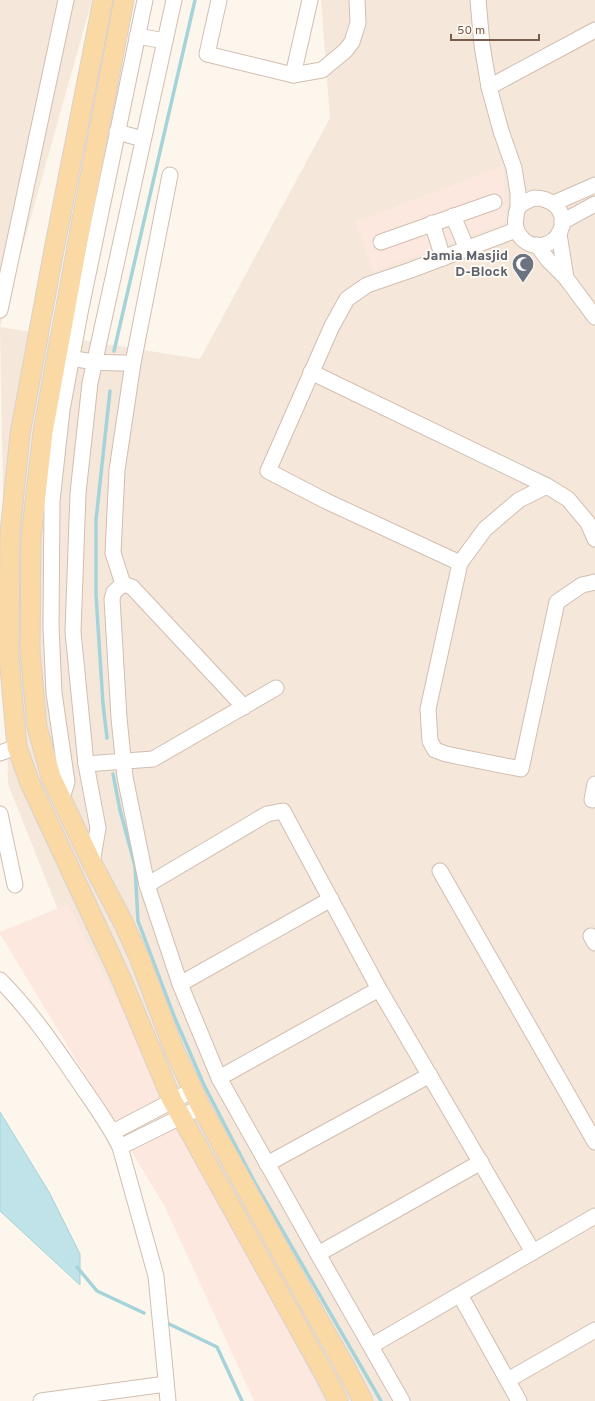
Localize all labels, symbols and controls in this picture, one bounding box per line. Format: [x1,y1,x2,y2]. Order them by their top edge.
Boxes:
scale bar [451,16,539,42]
text: 50 m [457,23,485,39]
place label: Jamia Masjid D-Block [423,248,508,281]
mosque icon: Jamia Masjid D-Block [510,251,536,284]

